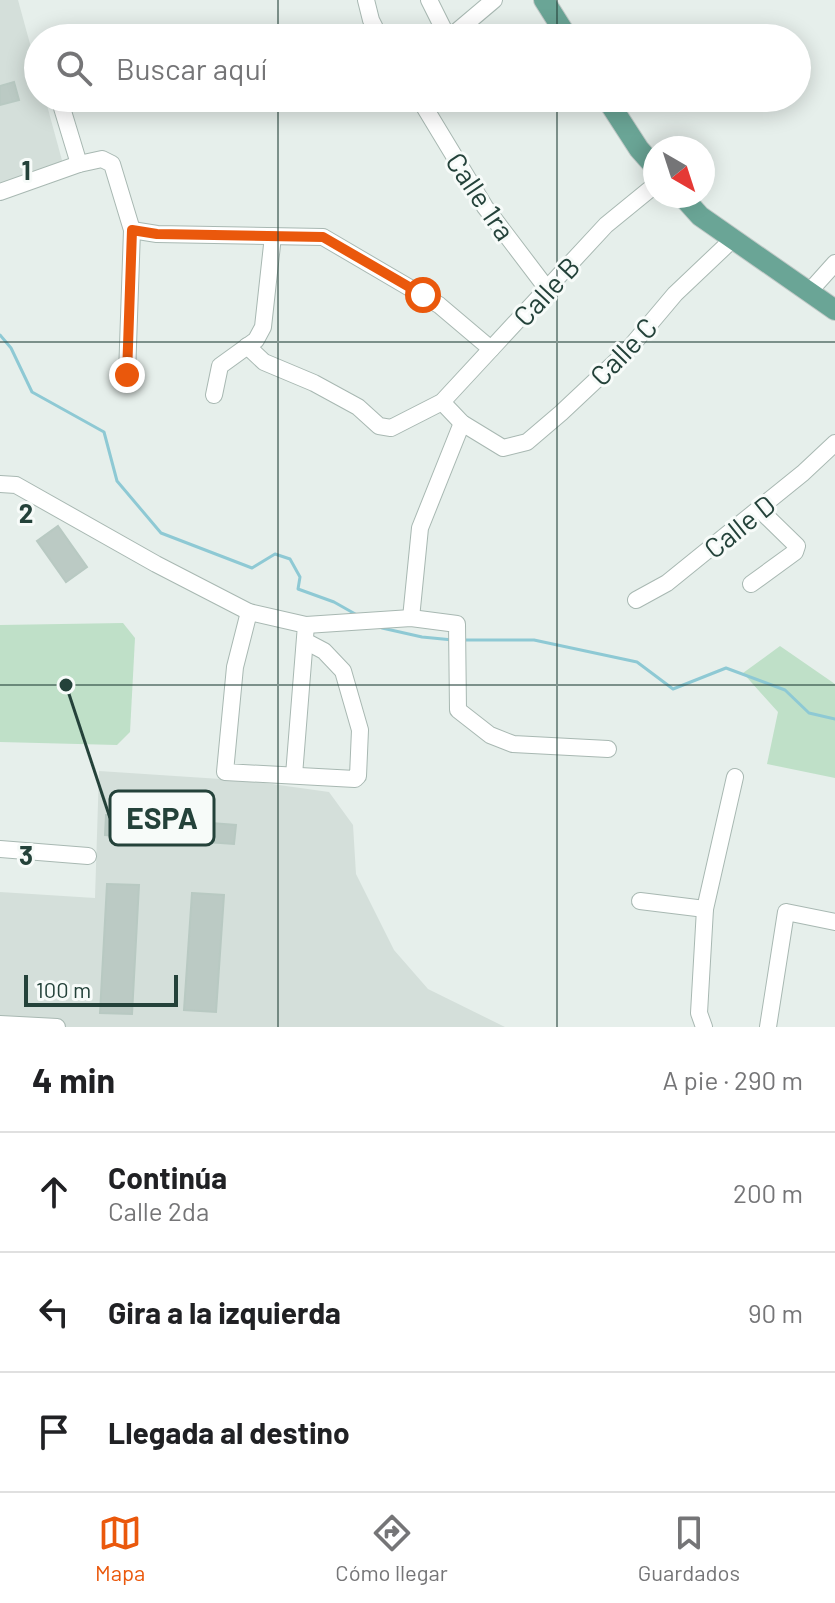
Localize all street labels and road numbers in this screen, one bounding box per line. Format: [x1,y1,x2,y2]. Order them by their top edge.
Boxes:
street label: Calle 1ra [439,146,523,246]
street label: Calle B [506,249,586,333]
street label: Calle C [582,310,664,392]
street label: Calle D [697,487,781,565]

